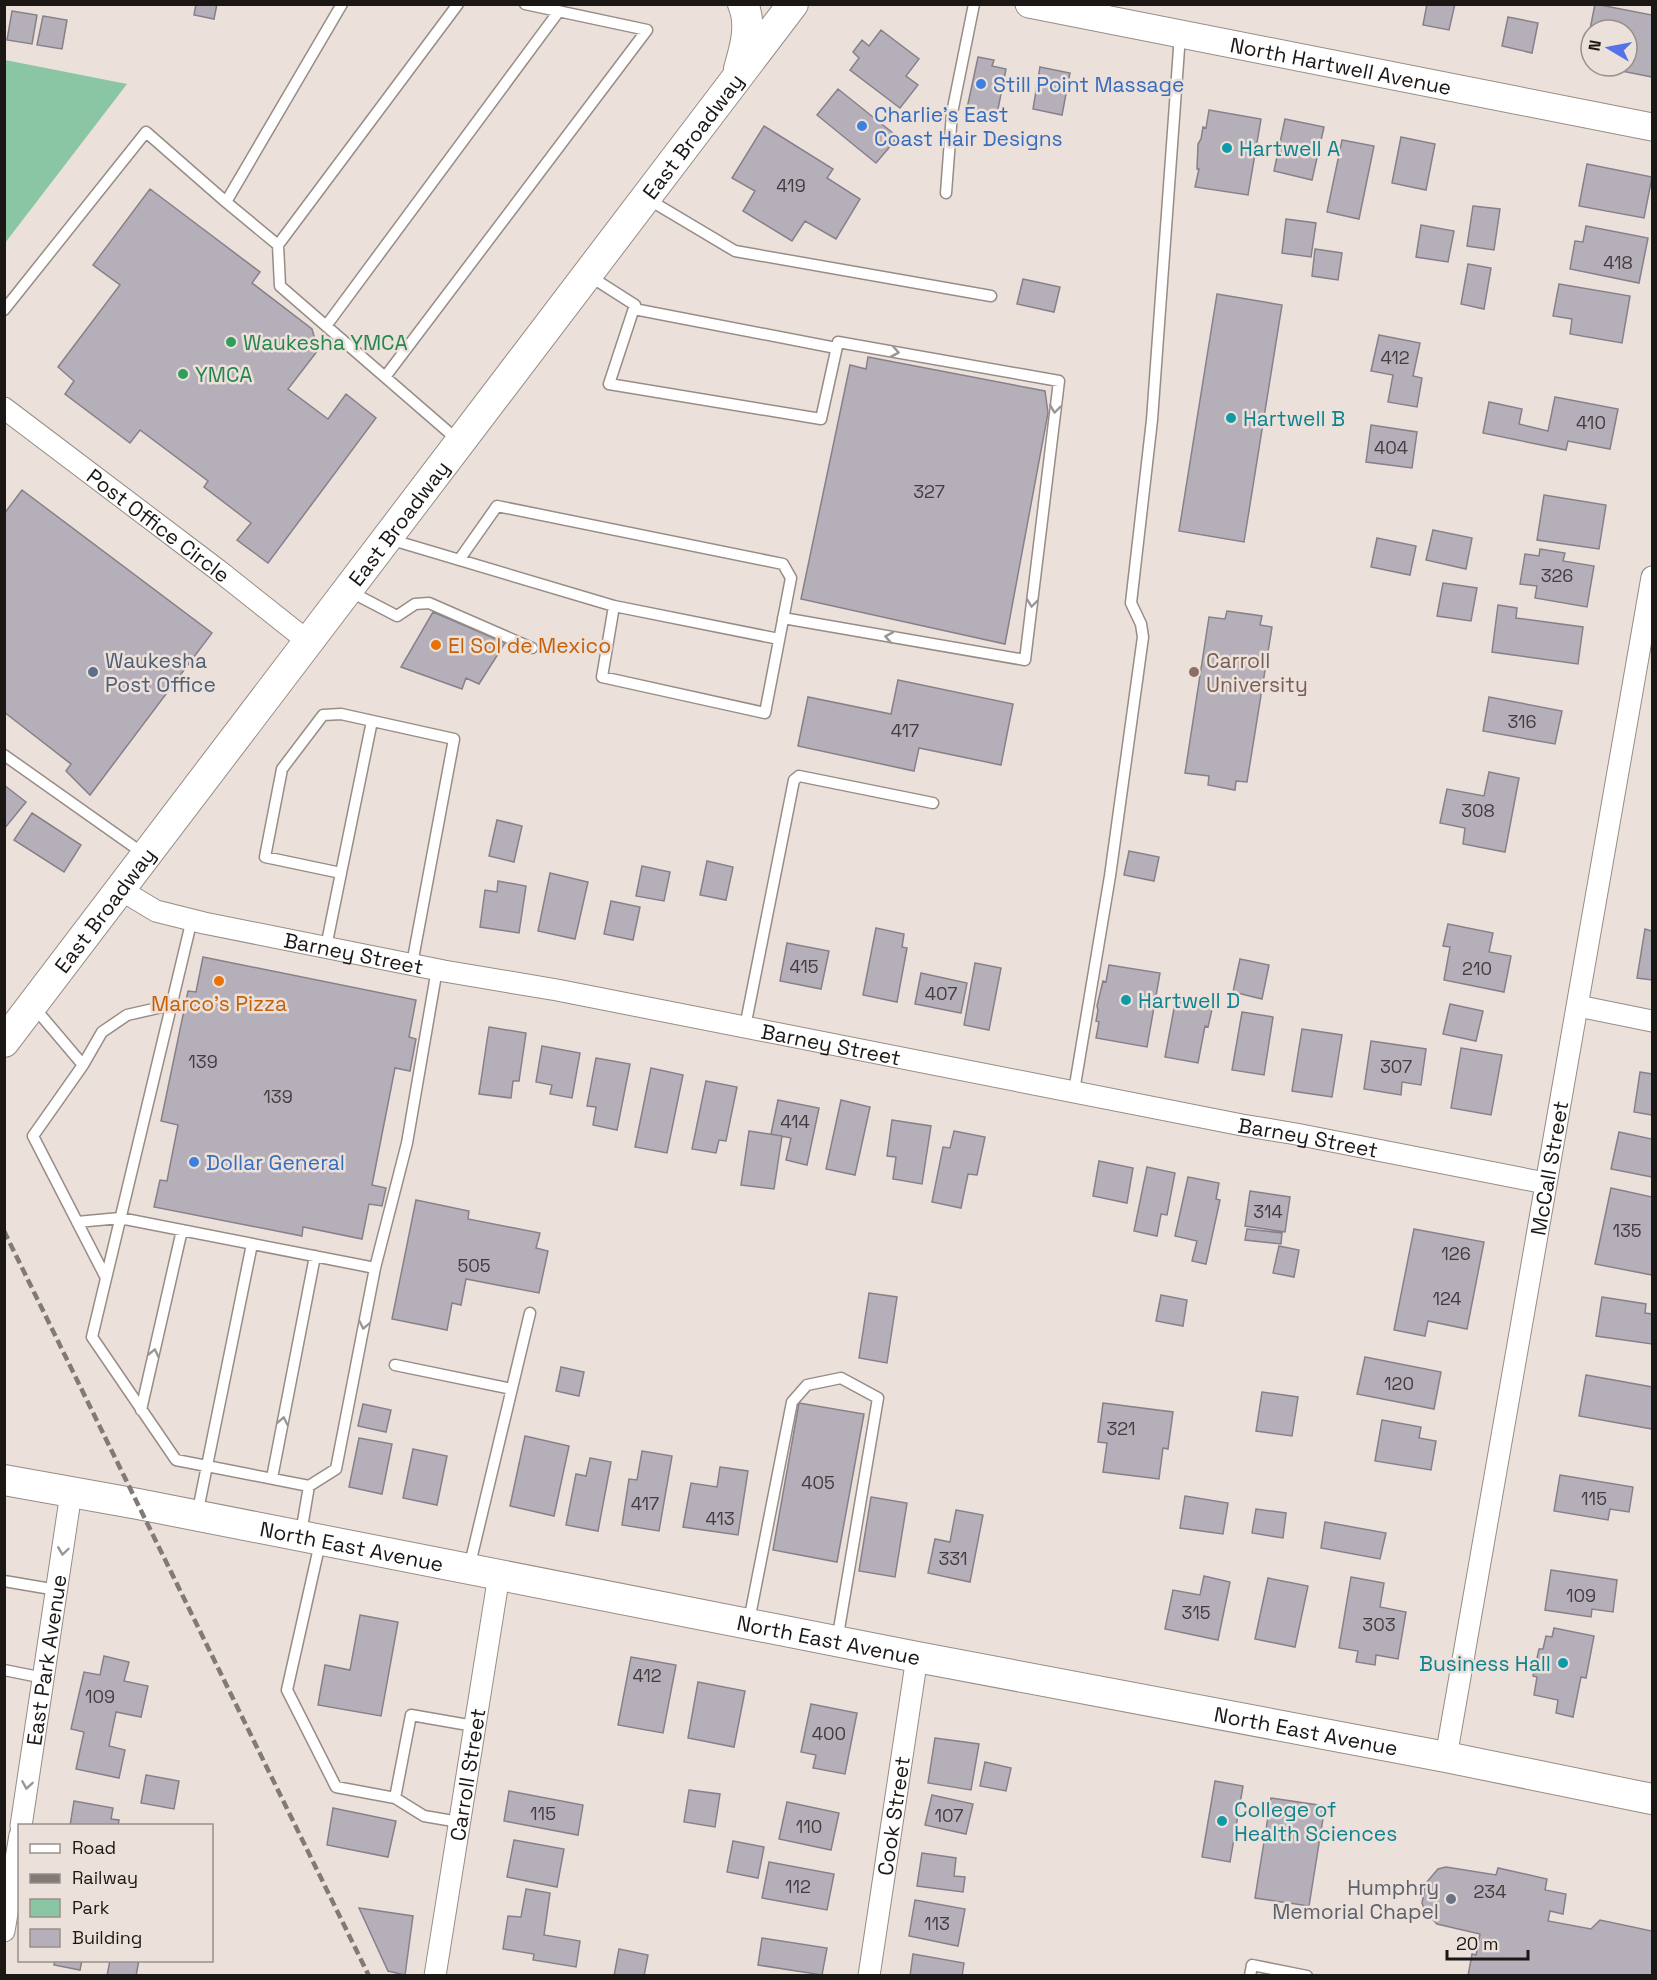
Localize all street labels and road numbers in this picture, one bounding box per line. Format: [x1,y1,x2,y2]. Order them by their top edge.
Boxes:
street label: North Hartwell Avenue [1228,31,1454,101]
street label: East Broadway [636,68,749,204]
street label: East Broadway [342,455,455,591]
street label: Post Office Circle [82,462,236,588]
street label: East Broadway [48,842,161,978]
street label: Barney Street [282,926,426,980]
street label: Barney Street [759,1017,903,1071]
street label: McCall Street [1524,1098,1574,1237]
street label: Barney Street [1236,1111,1380,1163]
street label: North East Avenue [258,1515,446,1577]
street label: East Park Avenue [20,1572,72,1747]
street label: North East Avenue [735,1608,923,1671]
street label: North East Avenue [1212,1700,1400,1761]
street label: Carroll Street [443,1706,491,1843]
street label: Cook Street [871,1754,915,1877]

